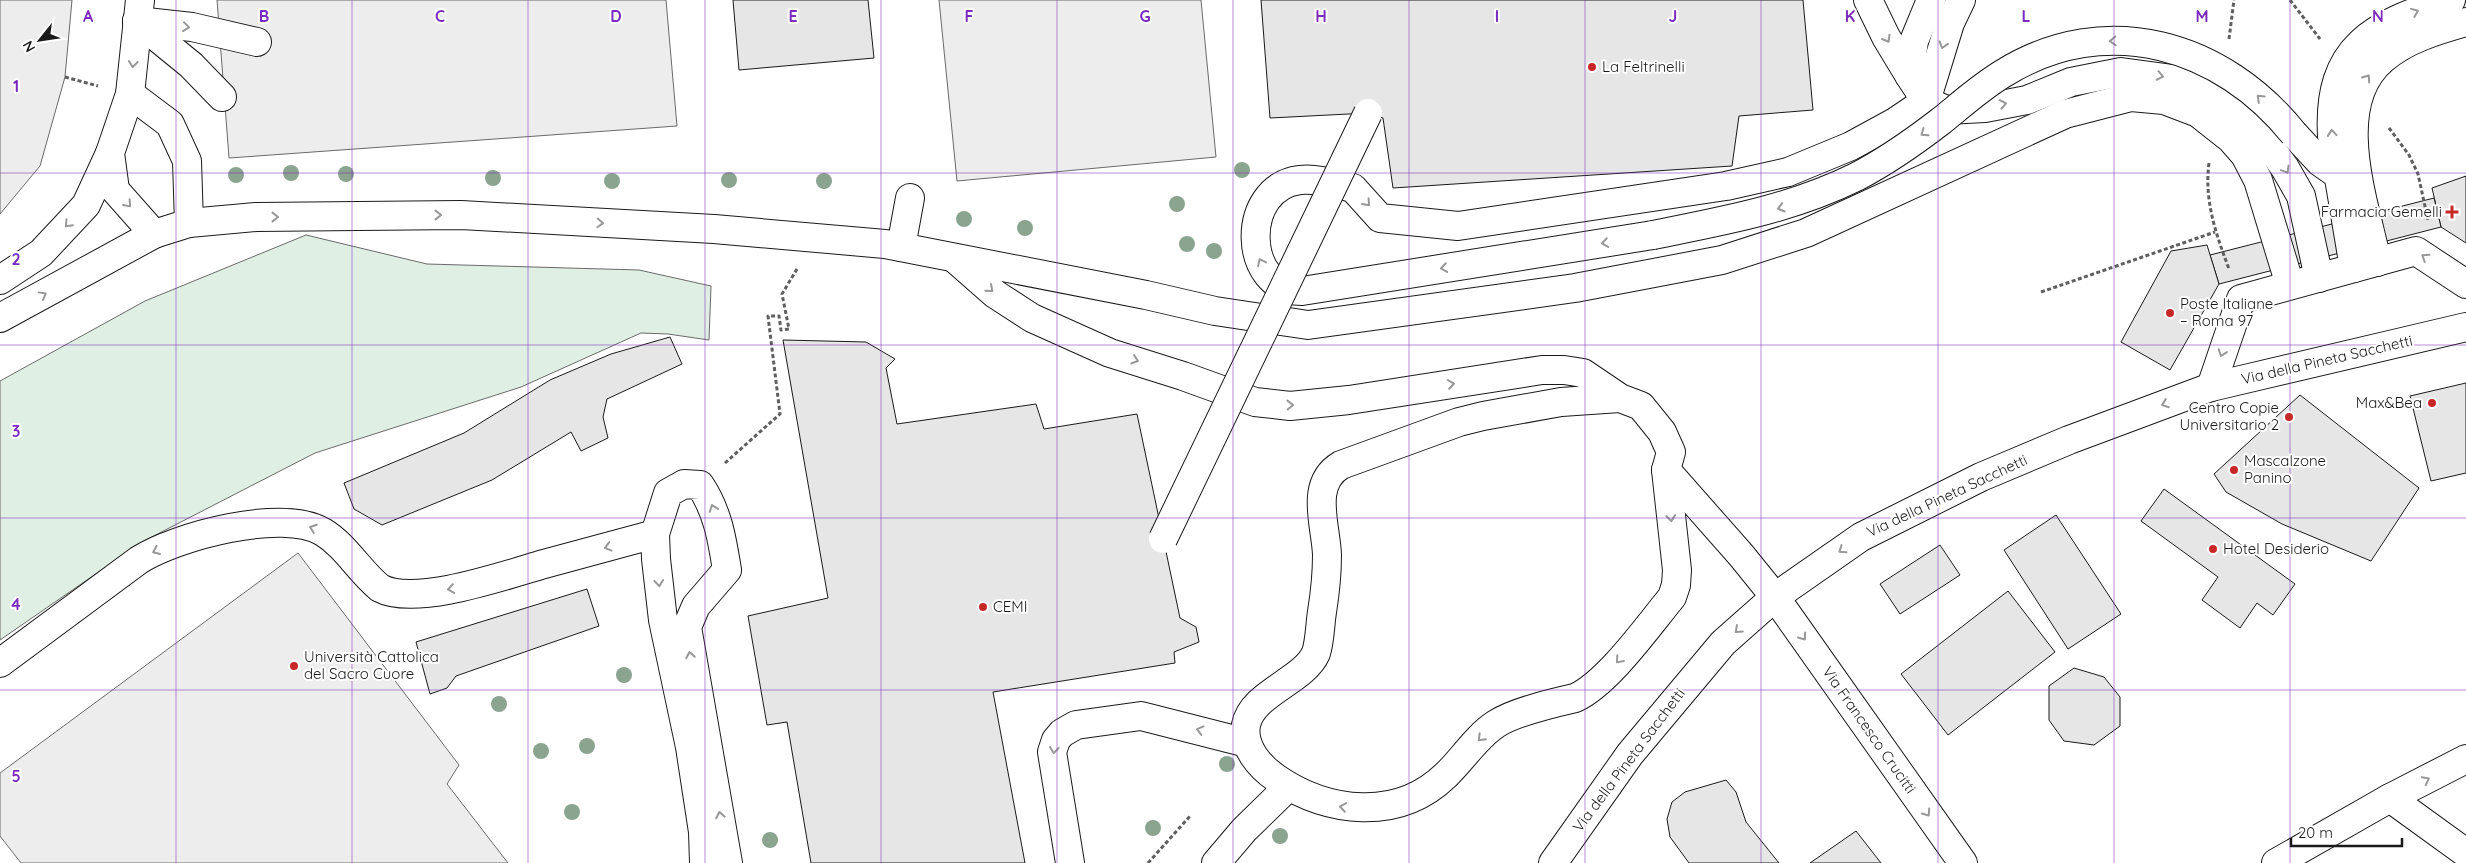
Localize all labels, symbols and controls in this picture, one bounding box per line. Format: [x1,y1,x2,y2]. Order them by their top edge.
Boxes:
text: A [83,6,94,26]
text: B [259,6,269,26]
text: C [435,6,445,26]
text: D [610,6,622,26]
text: E [788,6,798,26]
text: F [965,6,974,26]
text: G [1139,6,1151,26]
text: H [1315,6,1327,26]
text: I [1495,6,1499,26]
text: J [1669,6,1677,26]
text: K [1845,6,1855,26]
text: L [2022,6,2031,26]
text: M [2195,6,2209,26]
text: N [2372,6,2384,26]
one-way arrow [2411,8,2419,18]
north arrow [15,15,65,65]
one-way arrow [182,21,190,32]
one-way arrow [1881,33,1891,42]
one-way arrow [2108,35,2116,46]
text: N [18,38,39,55]
one-way arrow [1938,40,1948,49]
place label: La Feltrinelli [1602,57,1685,76]
one-way arrow [128,60,139,68]
marker: La Feltrinelli [1586,61,1598,73]
one-way arrow [2156,71,2165,81]
one-way arrow [2361,74,2370,84]
text: 1 [13,76,19,96]
one-way arrow [2257,95,2266,104]
one-way arrow [1998,100,2007,110]
one-way arrow [1920,127,1930,136]
one-way arrow [2327,129,2338,137]
one-way arrow [2280,165,2290,174]
one-way arrow [1361,198,1370,207]
one-way arrow [122,199,131,208]
one-way arrow [1777,202,1785,212]
place label: Farmacia Gemelli [2321,202,2442,221]
marker: Farmacia Gemelli [2446,206,2458,218]
one-way arrow [434,210,442,220]
one-way arrow [272,212,279,222]
one-way arrow [596,217,604,228]
one-way arrow [65,218,74,227]
one-way arrow [1600,237,1608,248]
text: 2 [11,249,21,269]
one-way arrow [2422,254,2431,263]
one-way arrow [1257,258,1267,267]
one-way arrow [1440,263,1448,273]
one-way arrow [984,283,993,291]
one-way arrow [37,291,46,301]
place label: Poste Italiane – Roma 97 [2180,294,2273,330]
marker: Poste Italiane – Roma 97 [2164,307,2176,319]
street label: Via della Pineta Sacchetti [2239,331,2414,388]
one-way arrow [2218,348,2228,357]
one-way arrow [1130,355,1138,365]
one-way arrow [1447,380,1455,390]
place label: Max&Bea [2356,393,2422,412]
marker: Max&Bea [2426,397,2438,409]
one-way arrow [2161,398,2170,408]
place label: Centro Copie Universitario 2 [2179,398,2279,434]
one-way arrow [1286,400,1294,410]
marker: Centro Copie Universitario 2 [2283,411,2295,423]
text: 3 [12,421,20,441]
street label: Via della Pineta Sacchetti [1863,450,2030,541]
place label: Mascalzone Panino [2244,451,2326,487]
marker: Mascalzone Panino [2228,464,2240,476]
one-way arrow [709,505,719,513]
one-way arrow [1665,514,1676,522]
one-way arrow [310,524,318,534]
place label: Hotel Desiderio [2223,539,2329,558]
one-way arrow [603,541,612,552]
marker: Hotel Desiderio [2207,543,2219,555]
one-way arrow [152,544,161,555]
one-way arrow [1838,544,1848,553]
one-way arrow [653,579,664,587]
one-way arrow [446,583,455,593]
text: 4 [11,594,21,614]
place label: CEMI [993,597,1027,616]
marker: CEMI [977,601,989,613]
one-way arrow [1735,624,1744,632]
one-way arrow [1797,631,1806,641]
place label: Università Cattolica del Sacro Cuore [304,647,439,683]
one-way arrow [686,651,696,660]
one-way arrow [1615,654,1624,663]
marker: Università Cattolica del Sacro Cuore [288,660,300,672]
street label: Via Francesco Crucitti [1818,663,1920,797]
street label: Via della Pineta Sacchetti [1568,684,1689,835]
one-way arrow [1195,725,1204,736]
one-way arrow [1478,732,1487,741]
one-way arrow [1049,747,1060,755]
text: 5 [11,766,21,786]
one-way arrow [2421,776,2430,786]
one-way arrow [1339,802,1348,812]
one-way arrow [1921,807,1930,816]
one-way arrow [715,811,725,819]
scale bar [2291,816,2402,848]
text: 20 m [2298,823,2333,842]

